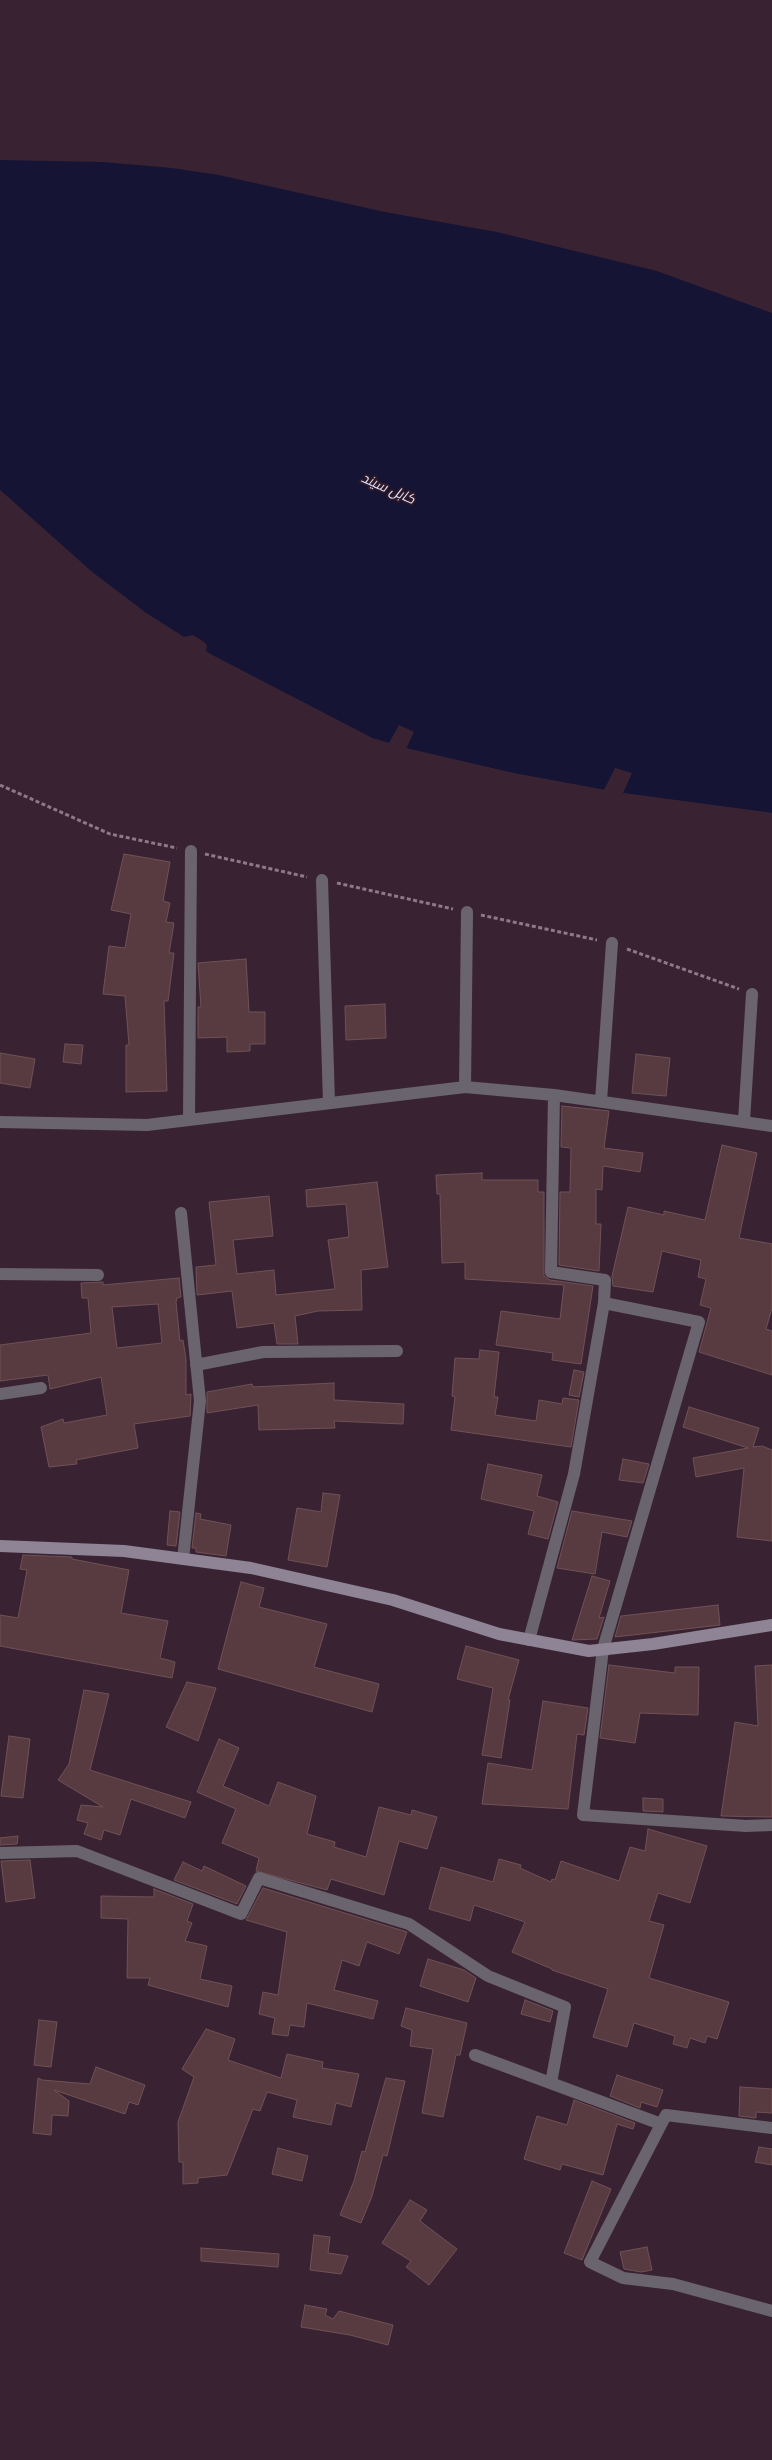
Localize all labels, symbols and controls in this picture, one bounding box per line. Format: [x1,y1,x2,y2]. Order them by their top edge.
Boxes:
water label: کابل سيند [358,470,418,508]

